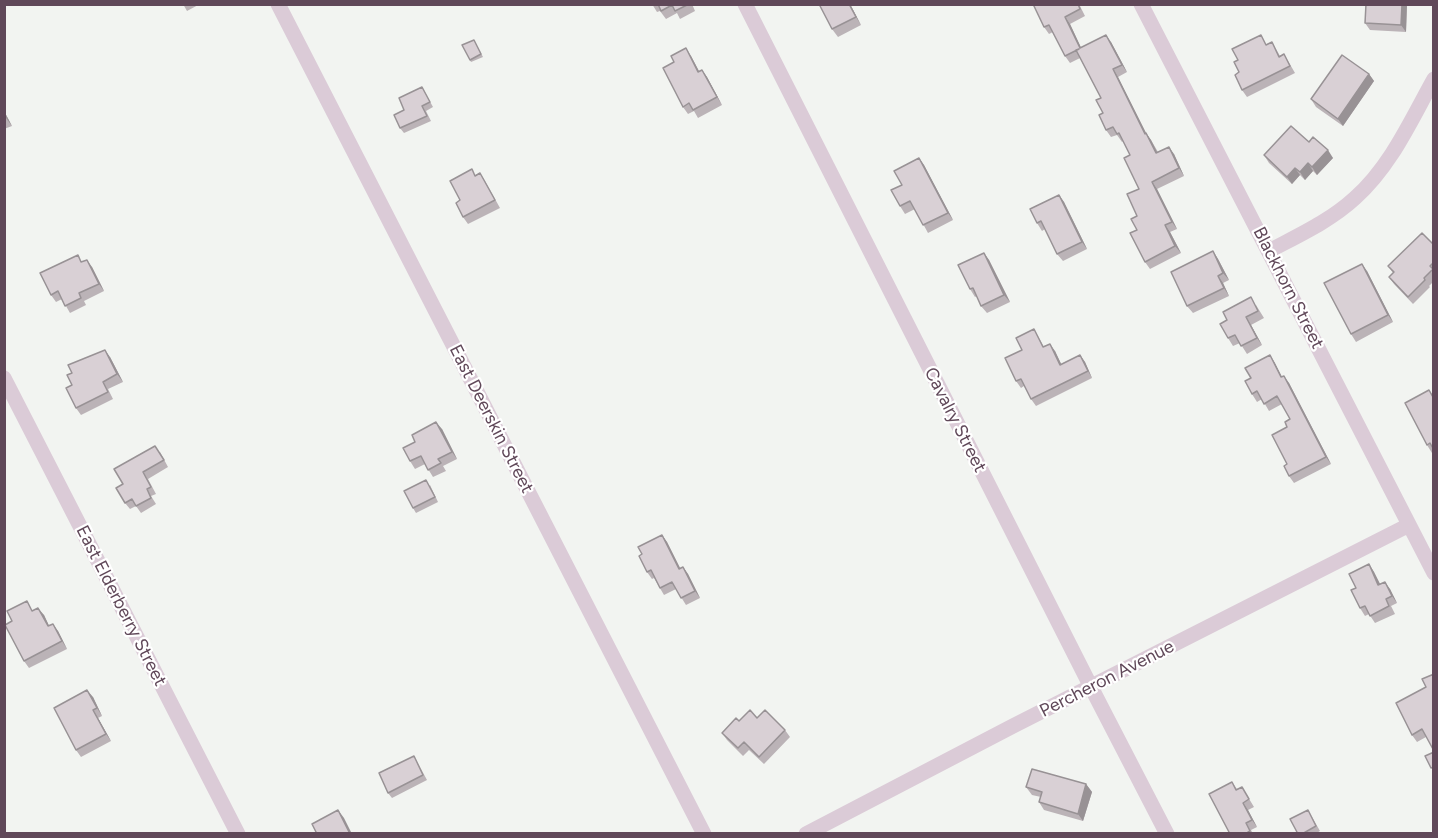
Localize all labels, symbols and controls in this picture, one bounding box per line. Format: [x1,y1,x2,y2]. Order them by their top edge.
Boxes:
street label: Blackhorn Street [1248,223,1328,353]
street label: East Deerskin Street [444,341,538,497]
street label: Cavalry Street [919,364,991,476]
street label: East Elderberry Street [71,522,171,690]
street label: Percheron Avenue [1036,636,1178,722]

